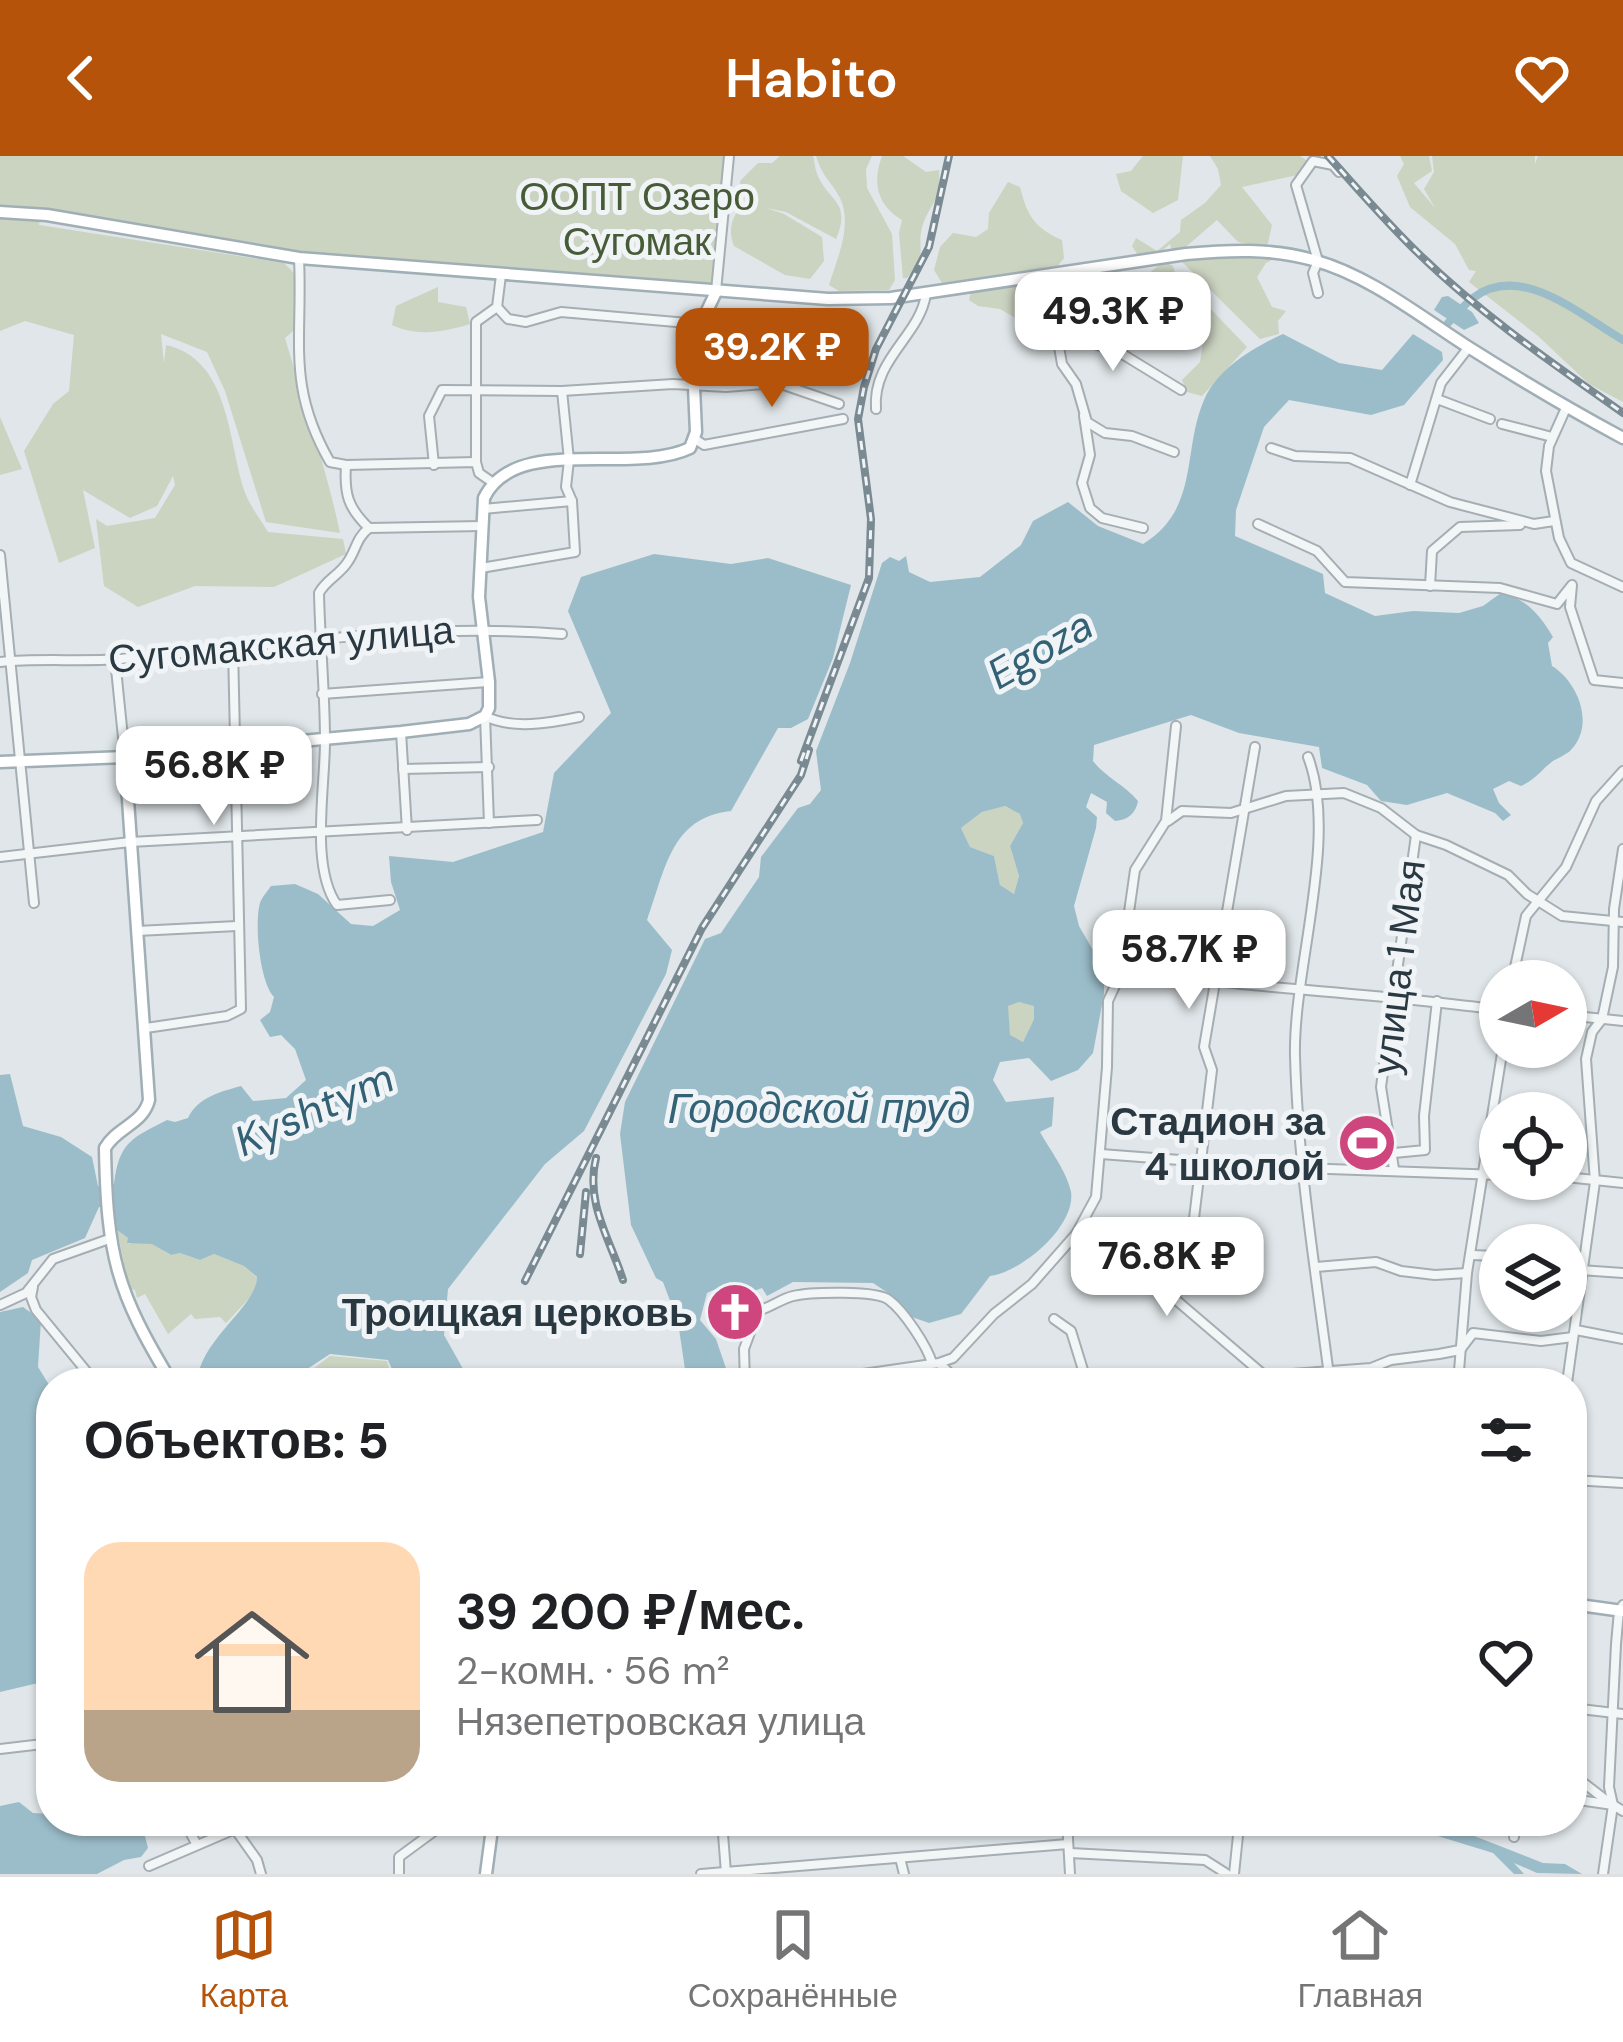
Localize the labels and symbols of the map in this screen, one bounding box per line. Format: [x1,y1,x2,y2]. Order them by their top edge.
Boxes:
park label: ООПТ Озеро Сугомак [519,171,755,267]
pin: 49.3K ₽ [1002,272,1224,374]
pin: 39.2K ₽ [661,308,883,410]
water label: Egoza [978,597,1103,702]
street label: Сугомакская улица [106,604,456,685]
pin: 56.8K ₽ [103,726,325,828]
street label: улица 1 Мая [1360,857,1437,1077]
pin: 58.7K ₽ [1078,910,1300,1012]
north arrow [1479,960,1587,1068]
water label: Kyshtym [226,1050,402,1169]
water label: Городской пруд [668,1081,970,1136]
place label: Стадион за 4 школой [1110,1096,1325,1192]
sports icon: Стадион за 4 школой [1336,1112,1398,1174]
pin: 76.8K ₽ [1056,1217,1278,1319]
church icon: Троицкая церковь [704,1281,766,1343]
place label: Троицкая церковь [342,1287,693,1338]

